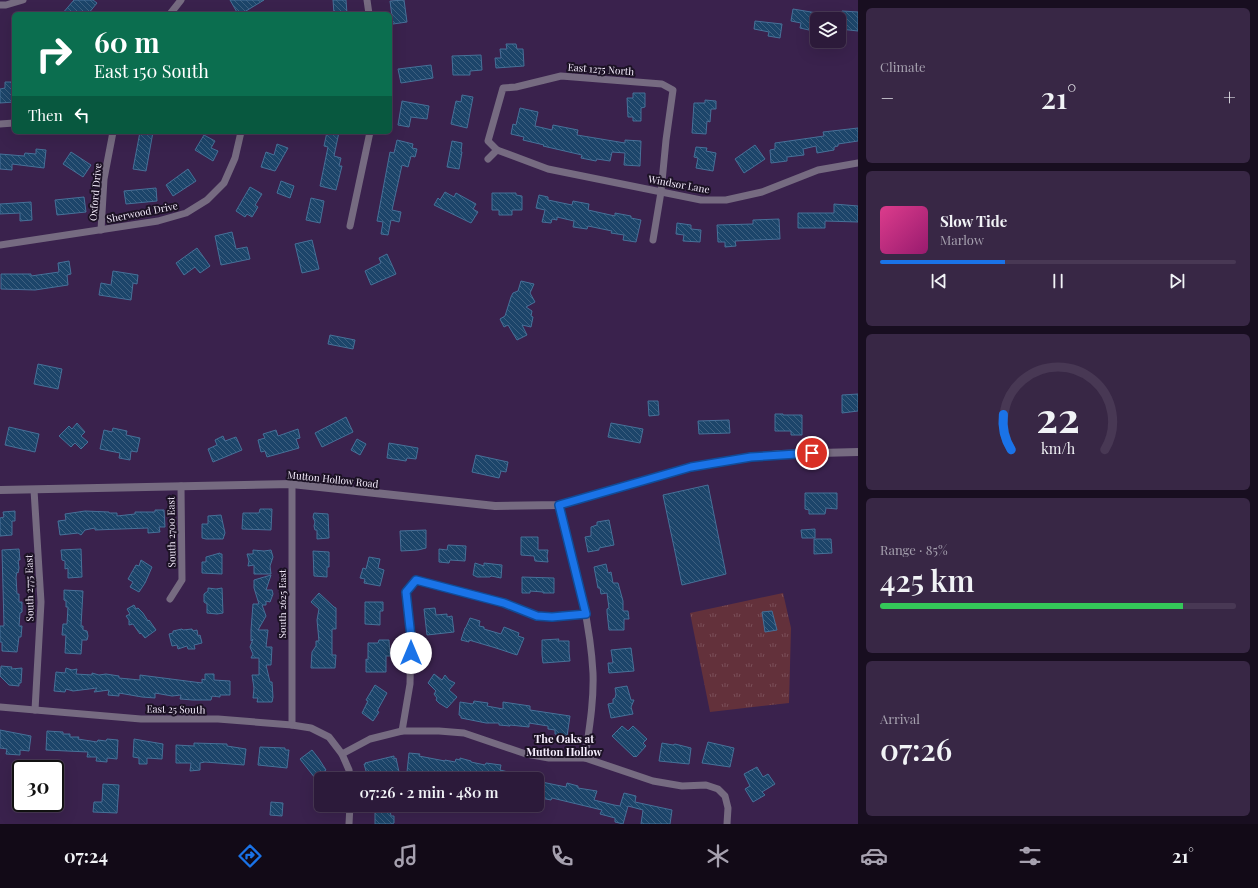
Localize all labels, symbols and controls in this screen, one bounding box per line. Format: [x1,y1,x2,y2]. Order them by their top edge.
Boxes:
map controls [810,12,846,48]
button: layers [810,12,846,48]
text: 60 m [94,23,160,60]
icon: right [28,28,80,80]
text: Climate [880,58,926,75]
text: East 150 South [94,59,209,83]
street label: East 1275 North [567,60,635,78]
text: 21° [1041,77,1077,117]
text: − [880,82,894,112]
text: + [1223,82,1236,112]
icon: left [71,104,93,126]
text: Then [28,105,63,125]
street label: Oxford Drive [85,162,105,222]
street label: Windsor Lane [646,172,711,196]
street label: Sherwood Drive [105,198,179,226]
text: Slow Tide [940,211,1007,231]
text: Marlow [940,231,984,248]
icon: previous [928,270,950,292]
icon: pause [1047,270,1069,292]
icon: next [1166,270,1188,292]
text: 22 [1036,388,1080,443]
pin [795,436,829,470]
text: km/h [1041,439,1076,458]
icon: arrive [801,442,823,464]
street label: Mutton Hollow Road [287,467,379,491]
street label: South 2700 East [163,496,179,568]
text: Range · 85% [880,541,948,558]
street label: South 2775 East [21,554,37,622]
text: 425 km [880,560,974,600]
street label: South 2625 East [275,569,289,638]
position arrow [390,632,432,674]
street label: East 25 South [146,701,206,717]
text: Arrival [880,710,920,727]
text: 07:26 [880,729,952,769]
district label: The Oaks at Mutton Hollow [526,731,602,759]
speed limit sign: 30 [12,760,64,812]
text: 07:26 · 2 min · 480 m [359,782,499,802]
icon: directions [236,842,264,870]
icon: music [392,842,420,870]
icon: phone [548,842,576,870]
icon: climate [704,842,732,870]
icon: car [860,842,888,870]
icon: filters [1016,842,1044,870]
text: 07:24 [64,844,108,868]
text: 21° [1172,844,1194,868]

